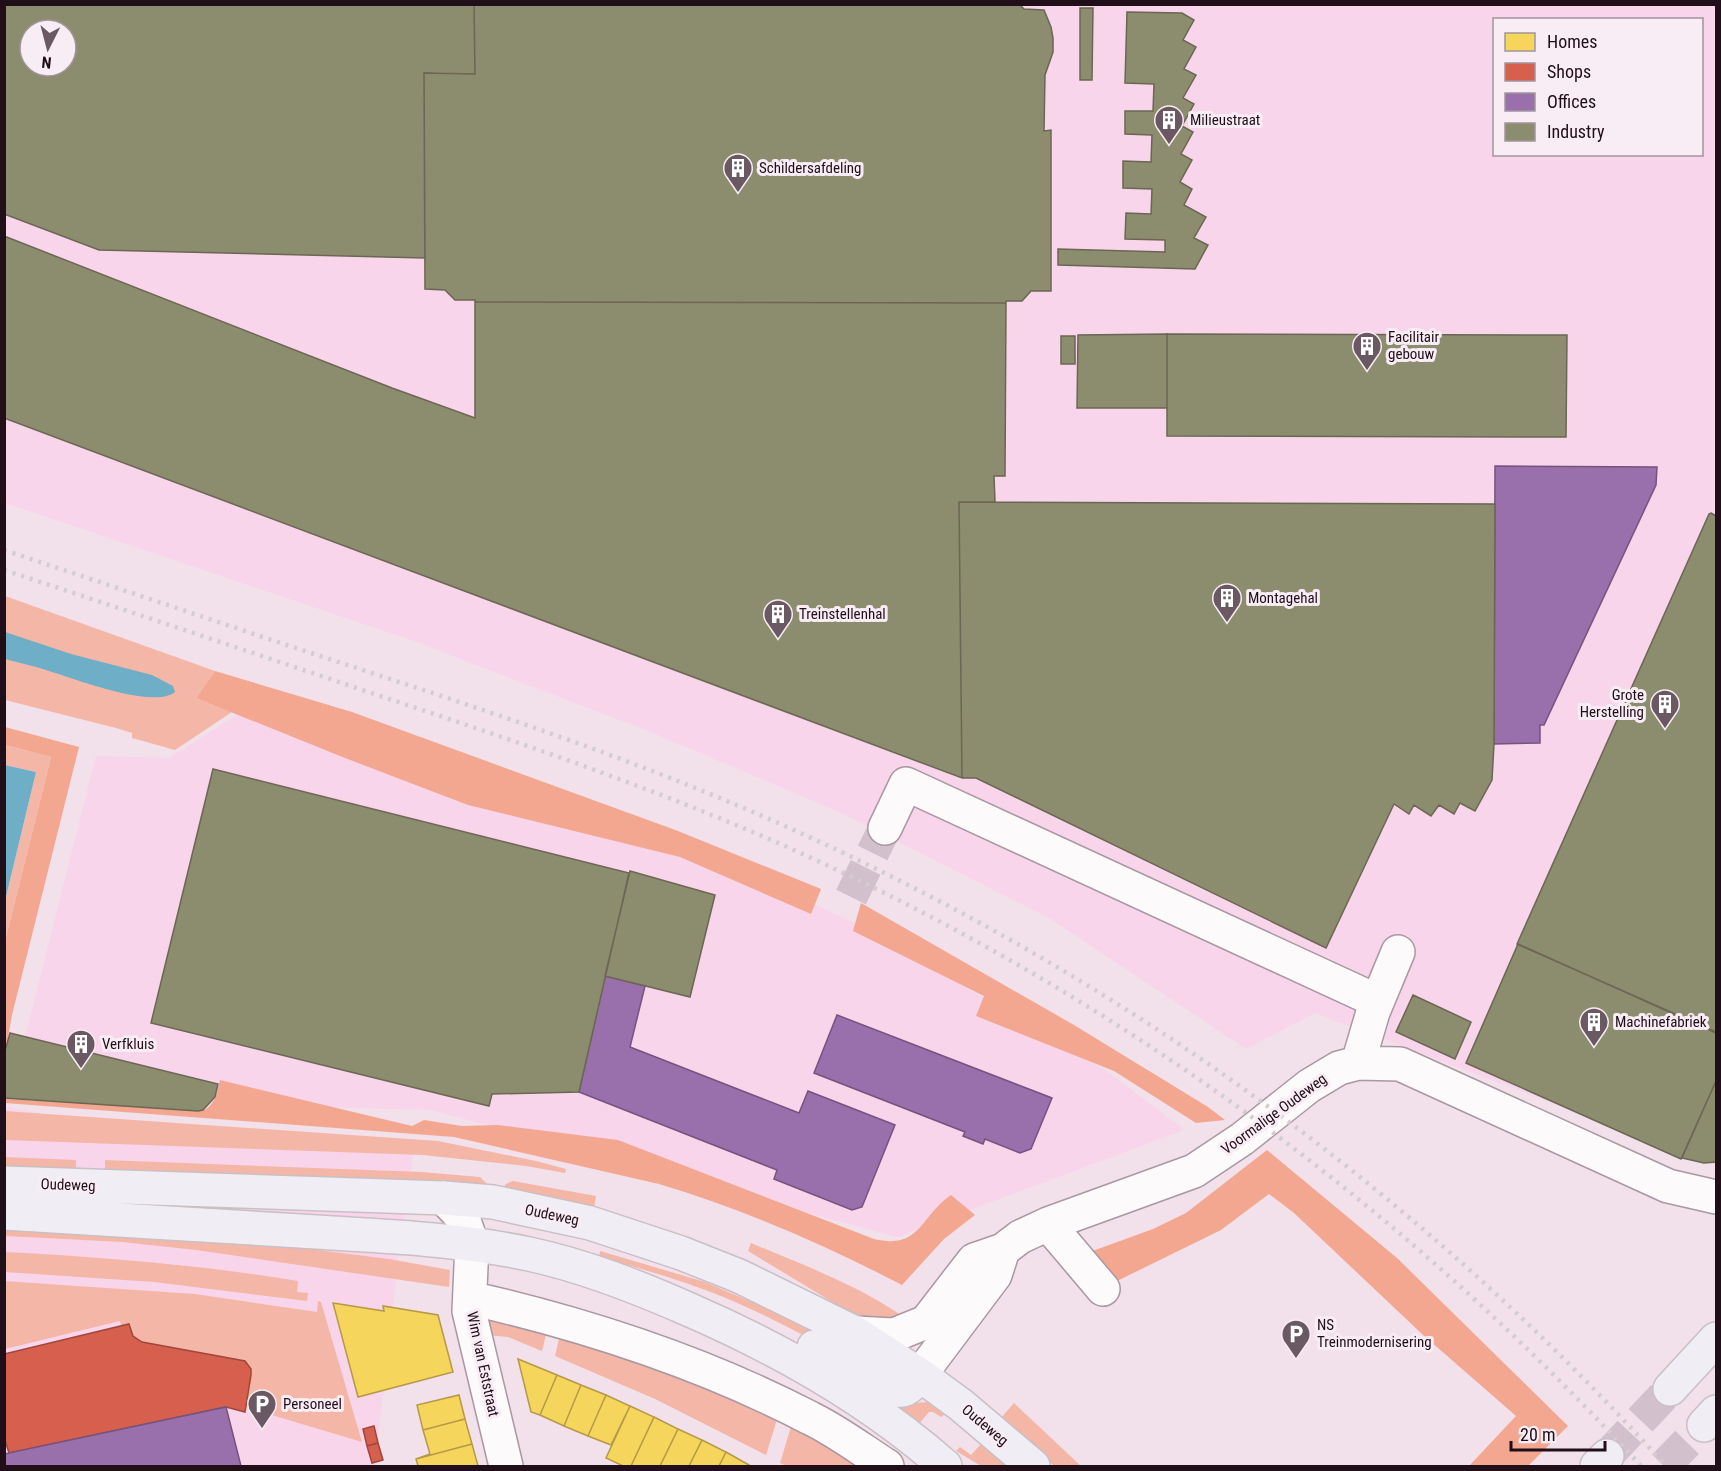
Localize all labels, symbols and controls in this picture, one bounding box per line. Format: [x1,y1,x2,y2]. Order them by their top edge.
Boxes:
north arrow [18,18,78,78]
legend [1493,18,1703,156]
text: Homes [1547,31,1597,52]
text: N [41,52,52,72]
text: Shops [1547,61,1591,82]
text: Offices [1547,91,1596,112]
building icon: Milieustraat [1153,104,1185,146]
place label: Milieustraat [1190,111,1260,129]
text: Industry [1547,121,1605,142]
building icon: Schildersafdeling [722,152,754,194]
place label: Schildersafdeling [759,159,862,177]
place label: Facilitair gebouw [1388,328,1439,363]
building icon: Facilitair gebouw [1351,330,1383,372]
building icon: Montagehal [1211,582,1243,624]
place label: Montagehal [1248,589,1318,607]
building icon: Treinstellenhal [762,598,794,640]
place label: Treinstellenhal [799,605,886,623]
place label: Grote Herstelling [1580,686,1644,721]
building icon: Grote Herstelling [1649,688,1681,730]
building icon: Machinefabriek [1578,1006,1610,1048]
place label: Machinefabriek [1615,1013,1707,1031]
building icon: Verfkluis [65,1028,97,1070]
place label: Verfkluis [102,1035,154,1053]
street label: Voormalige Oudeweg [1218,1070,1330,1158]
street label: Oudeweg [40,1175,96,1195]
street label: Oudeweg [523,1200,581,1230]
street label: Wim van Eststraat [463,1310,503,1418]
place label: NS Treinmodernisering [1317,1316,1432,1351]
parking icon: NS Treinmodernisering [1280,1318,1312,1360]
parking icon: Personeel [246,1388,278,1430]
place label: Personeel [283,1395,342,1413]
street label: Oudeweg [958,1400,1012,1450]
scale bar [1511,1414,1606,1452]
text: 20 m [1520,1424,1555,1445]

